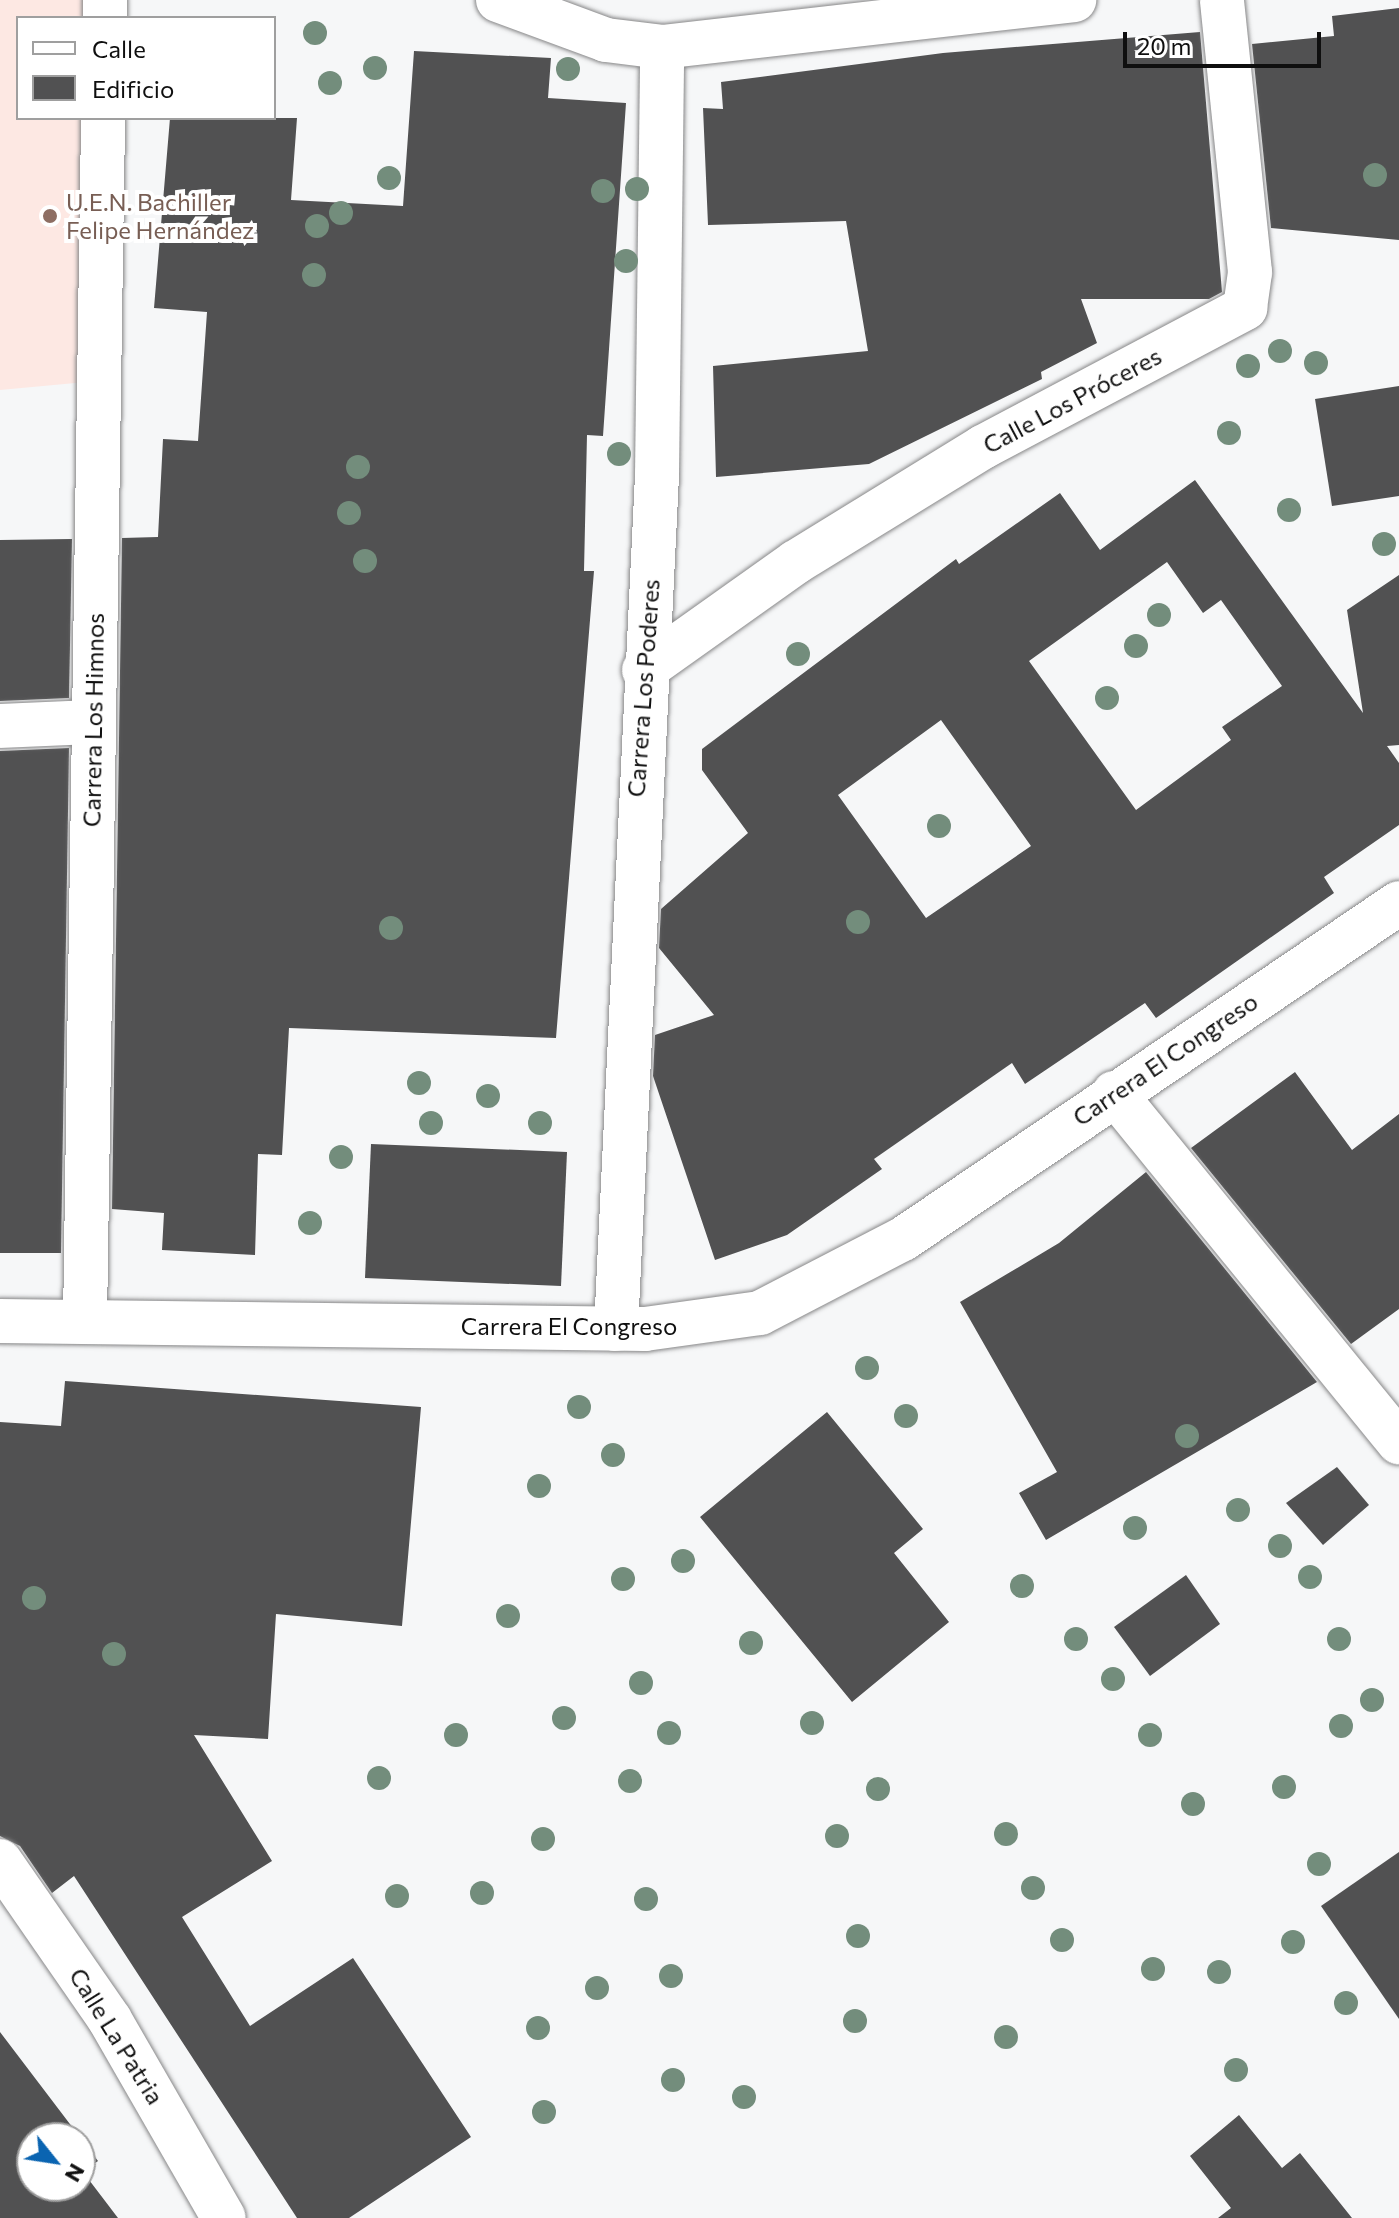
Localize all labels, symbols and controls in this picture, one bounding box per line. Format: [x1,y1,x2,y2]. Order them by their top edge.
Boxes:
legend [16,16,276,120]
scale bar [1127,16,1325,66]
text: 20 m [1137,31,1191,60]
text: Calle [92,34,146,63]
text: Edificio [92,74,174,103]
place label: U.E.N. Bachiller Felipe Hernández [66,188,254,244]
marker: U.E.N. Bachiller Felipe Hernández [41,207,59,225]
street label: Calle Los Próceres [978,341,1166,459]
street label: Carrera Los Poderes [621,578,665,798]
street label: Carrera Los Himnos [77,613,109,827]
street label: Carrera El Congreso [1067,987,1263,1131]
street label: Carrera El Congreso [461,1312,677,1340]
street label: Calle La Patria [64,1963,170,2109]
north arrow [16,2122,96,2202]
text: N [60,2159,91,2187]

